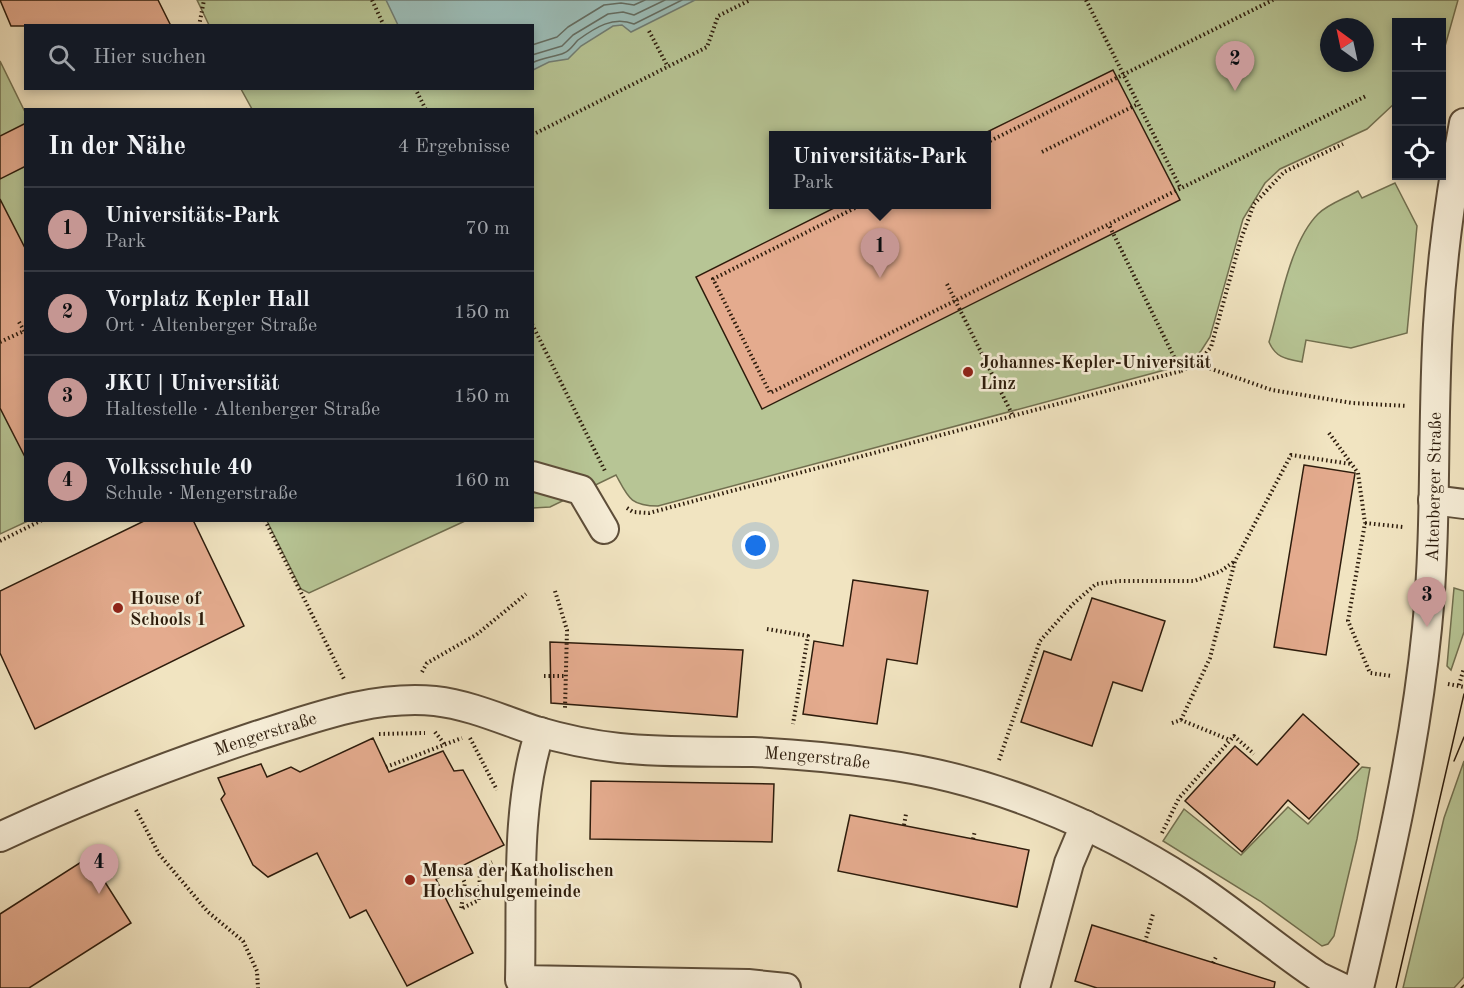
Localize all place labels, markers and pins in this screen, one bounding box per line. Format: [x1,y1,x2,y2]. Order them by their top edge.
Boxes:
pin: 2 [1216,42,1254,91]
pin: 1 [860,228,900,278]
place label: Johannes-Kepler-Universität Linz [980,354,1212,393]
marker: Johannes-Kepler-Universität Linz [961,365,975,379]
pin: 3 [1408,578,1446,627]
place label: House of Schools 1 [130,590,207,629]
marker: House of Schools 1 [111,601,125,615]
pin: 4 [80,844,118,894]
place label: Mensa der Katholischen Hochschulgemeinde [422,862,614,901]
marker: Mensa der Katholischen Hochschulgemeinde [403,873,417,887]

